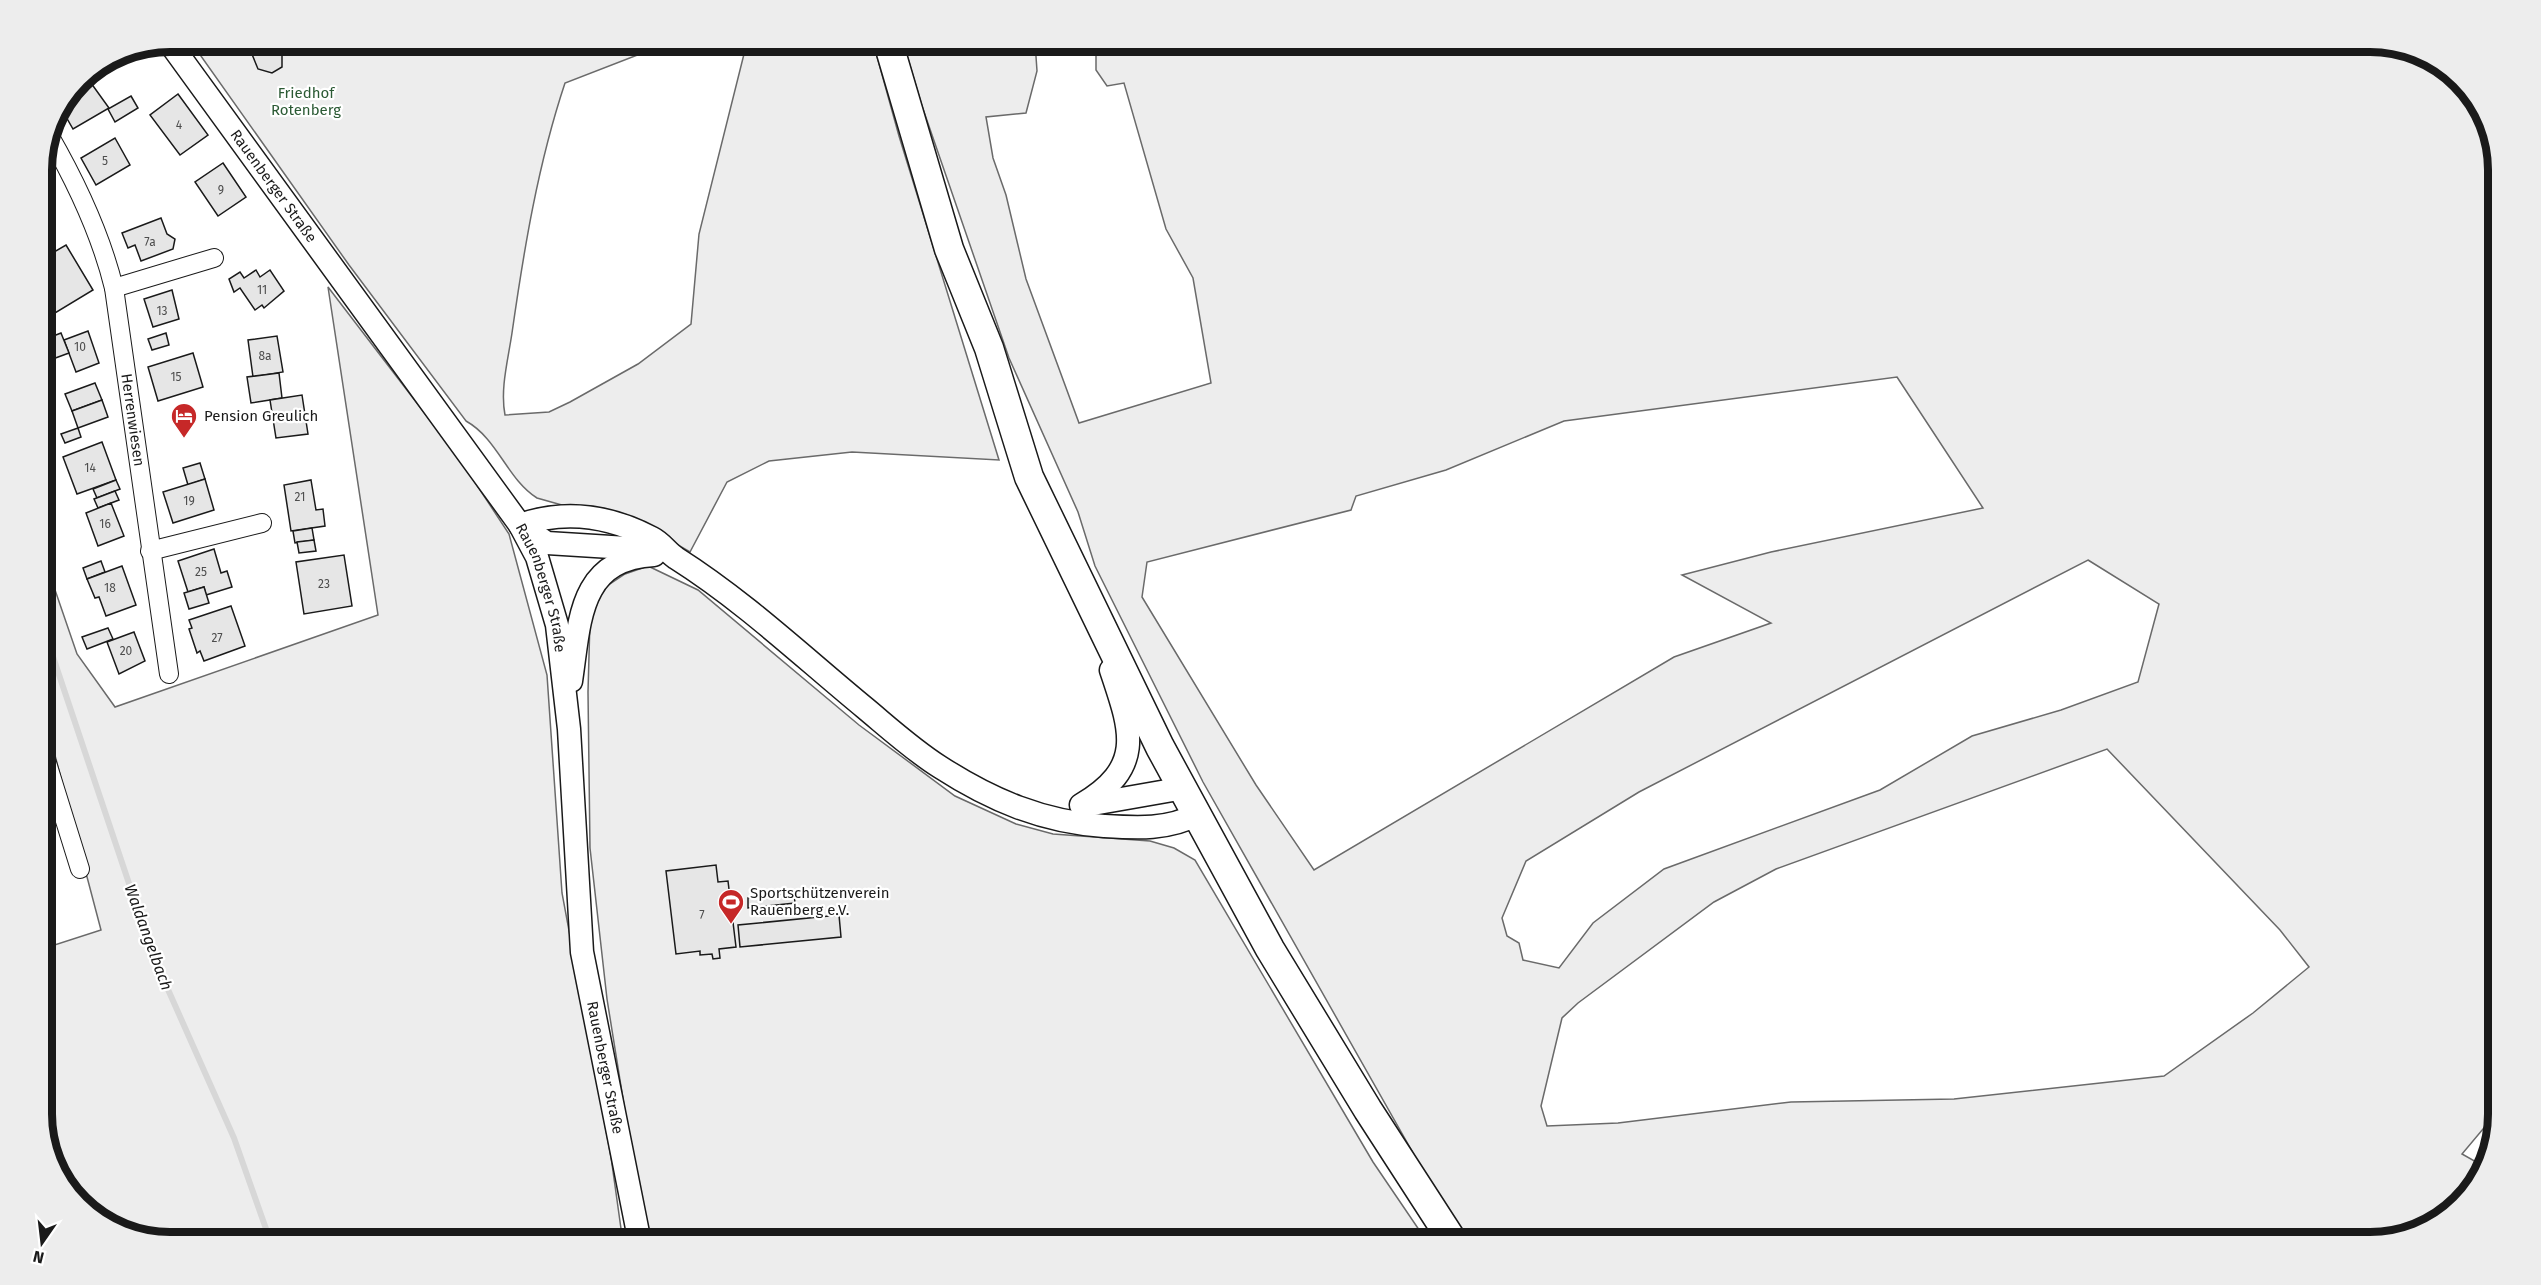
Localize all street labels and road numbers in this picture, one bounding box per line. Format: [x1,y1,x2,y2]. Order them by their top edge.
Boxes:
street label: Rauenberger Straße [227,126,321,246]
street label: Herrenwiesen [117,372,148,468]
street label: Rauenberger Straße [512,520,569,653]
street label: Rauenberger Straße [583,999,627,1136]

